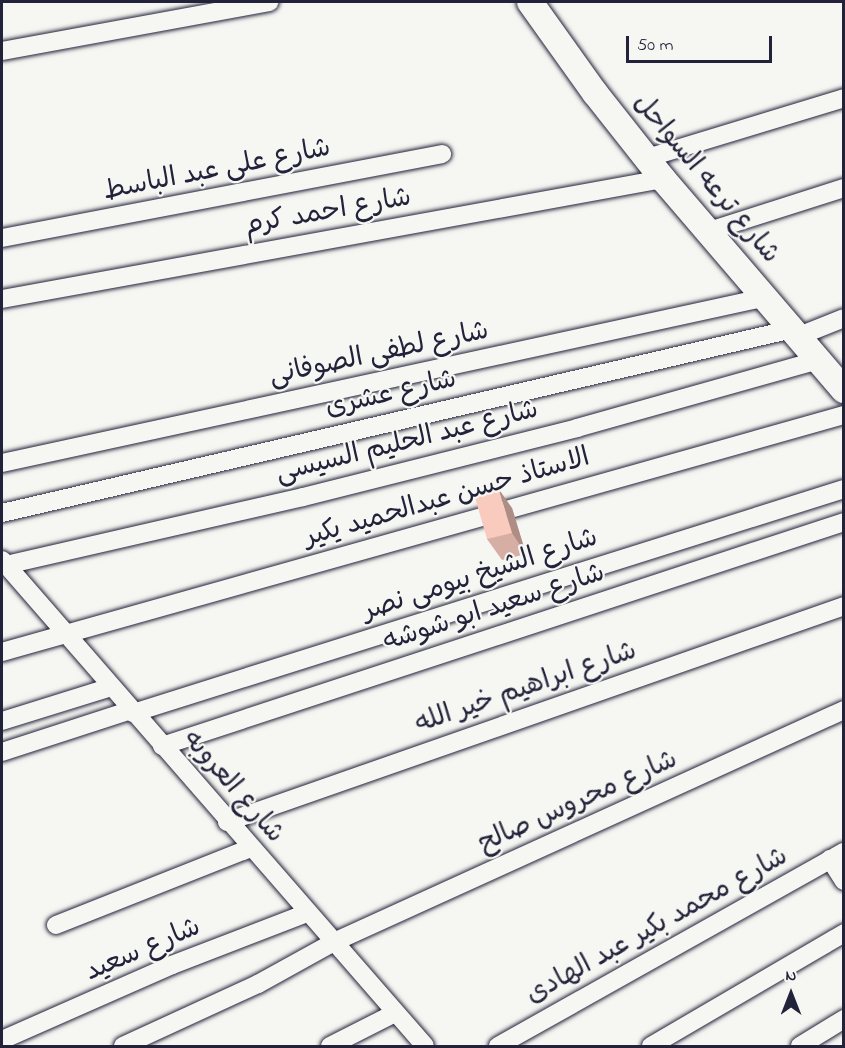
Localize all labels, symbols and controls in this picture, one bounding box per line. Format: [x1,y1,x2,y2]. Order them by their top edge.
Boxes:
scale bar [629,24,774,62]
text: 50 m [637,33,674,59]
street label: شارع ترعه السواحل [626,88,786,270]
street label: شارع على عبد الباسط [101,132,333,208]
street label: شارع احمد كرم [242,181,414,243]
street label: شارع لطفى الصوفانى [266,315,492,393]
street label: شارع عشرى [322,363,460,425]
street label: شارع عبد الحليم السيسى [272,394,542,490]
street label: الاستاذ حسن عبدالحميد يكير [300,442,594,554]
street label: شارع الشيخ بيومى نصر [358,522,602,628]
street label: شارع سعيد ابو شوشه [379,557,609,659]
street label: شارع ابراهيم خير الله [411,635,641,741]
street label: شارع العروبه [175,724,291,850]
street label: شارع محروس صالح [473,744,683,860]
street label: شارع محمد بكير عبد الهادى [520,840,794,1012]
street label: شارع سعيد [80,911,206,989]
north arrow [761,964,821,1024]
text: N [786,964,796,988]

